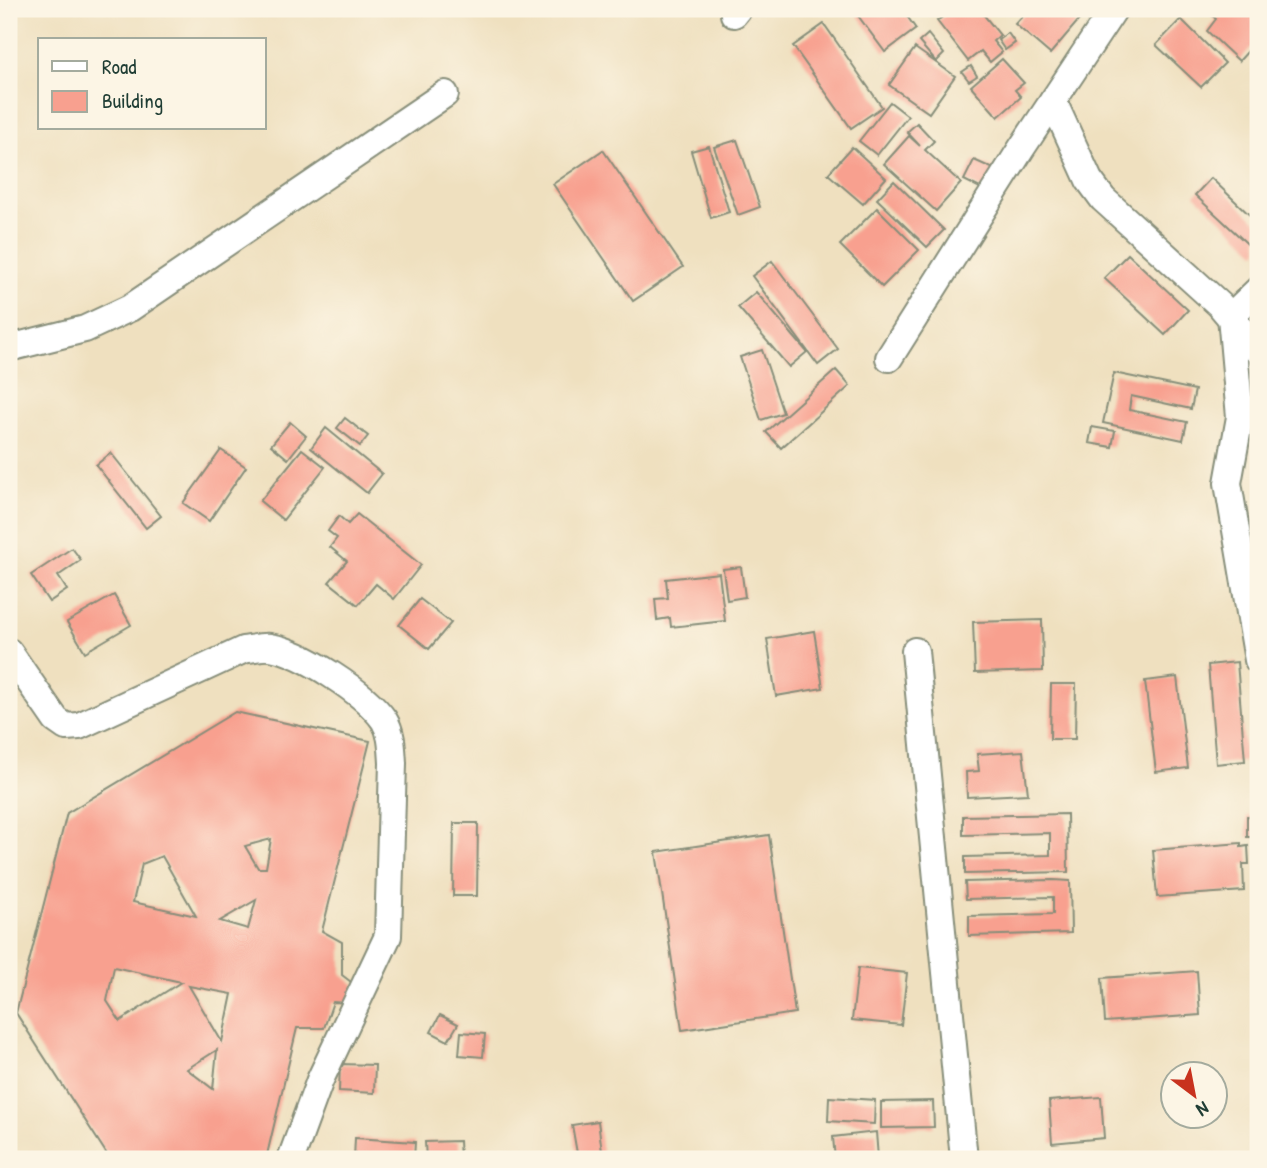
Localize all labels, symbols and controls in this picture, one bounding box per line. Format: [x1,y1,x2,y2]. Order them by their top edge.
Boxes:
legend [38,38,266,130]
text: Road [102,52,136,81]
text: Building [102,86,163,115]
north arrow [1158,1060,1228,1130]
text: N [1192,1096,1214,1123]

